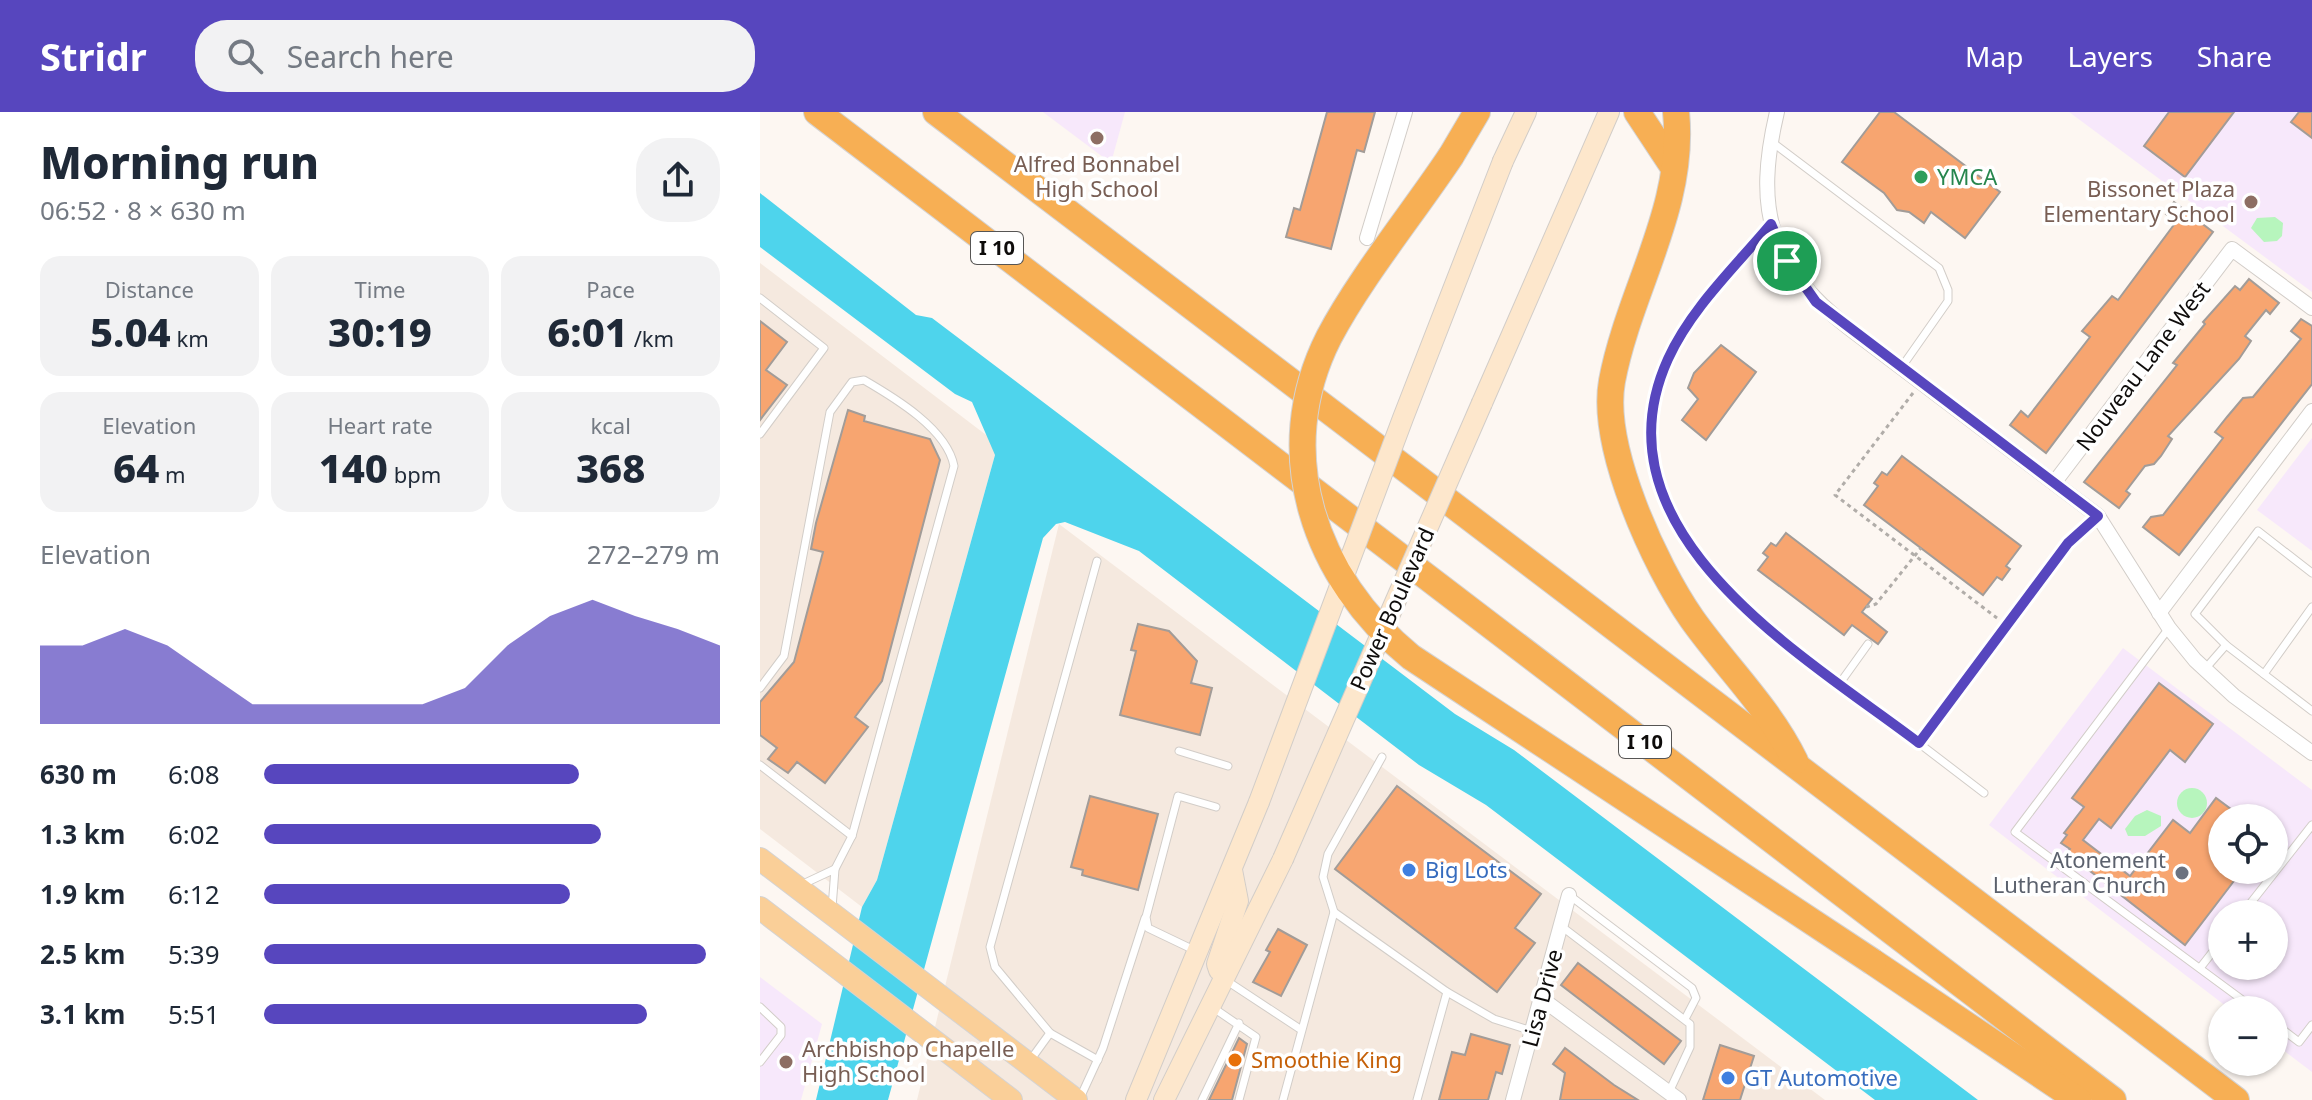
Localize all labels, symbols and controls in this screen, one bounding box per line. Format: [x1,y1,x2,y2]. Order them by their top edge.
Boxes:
search box [195,20,755,92]
text: Stridr [40,30,147,82]
icon: search [223,34,267,78]
text: Search here [287,36,454,77]
text: Map [1965,37,2023,75]
text: Layers [2067,37,2153,75]
text: Share [2197,37,2272,75]
marker: Alfred Bonnabel High School [1088,129,1106,147]
text: Morning run [40,132,319,192]
button: share [636,138,720,222]
place label: Alfred Bonnabel High School [1014,148,1180,203]
place label: YMCA [1937,161,1998,191]
marker: YMCA [1912,168,1930,186]
place label: Bissonet Plaza Elementary School [2043,173,2235,228]
text: 06:52 · 8 × 630 m [40,192,246,228]
marker: Bissonet Plaza Elementary School [2242,193,2260,211]
pin [1753,227,1821,295]
road number: I 10 [971,232,1023,264]
icon: arrive [1765,239,1809,283]
text: Distance [105,274,194,304]
text: Time [355,274,405,304]
text: Pace [586,274,635,304]
street label: Nouveau Lane West [2068,274,2216,456]
text: 5.04 [90,304,171,359]
text: 30:19 [328,304,432,359]
text: 6:01 [547,304,628,359]
text: km [171,323,209,353]
text: /km [628,323,674,353]
text: Elevation [102,410,196,440]
text: Heart rate [327,410,433,440]
text: kcal [591,410,631,440]
text: 64 [113,440,159,495]
text: 140 [319,440,388,495]
text: 368 [576,440,645,495]
text: m [159,459,186,489]
text: bpm [388,459,441,489]
street label: Power Boulevard [1342,522,1440,695]
text: Elevation [40,536,151,572]
text: 272–279 m [587,536,720,572]
road number: I 10 [1619,726,1671,758]
text: 630 m [40,756,117,792]
text: 6:08 [168,756,220,792]
map controls [2208,804,2288,1076]
button: locate [2208,804,2288,884]
text: 1.3 km [40,816,125,852]
text: 6:02 [168,816,220,852]
place label: Atonement Lutheran Church [1993,844,2166,899]
place label: Big Lots [1425,854,1508,884]
marker: Big Lots [1400,861,1418,879]
marker: Atonement Lutheran Church [2173,864,2191,882]
text: 1.9 km [40,876,125,912]
text: 6:12 [168,876,220,912]
button: + [2208,900,2288,980]
text: 2.5 km [40,936,125,972]
text: 5:39 [168,936,220,972]
street label: Lisa Drive [1514,945,1568,1050]
text: 3.1 km [40,996,125,1032]
text: 5:51 [168,996,220,1032]
button: − [2208,996,2288,1076]
place label: Archbishop Chapelle High School [802,1033,1014,1088]
place label: Smoothie King [1251,1044,1402,1074]
marker: Smoothie King [1226,1051,1244,1069]
marker: Archbishop Chapelle High School [777,1053,795,1071]
place label: GT Automotive [1744,1062,1898,1092]
marker: GT Automotive [1719,1069,1737,1087]

